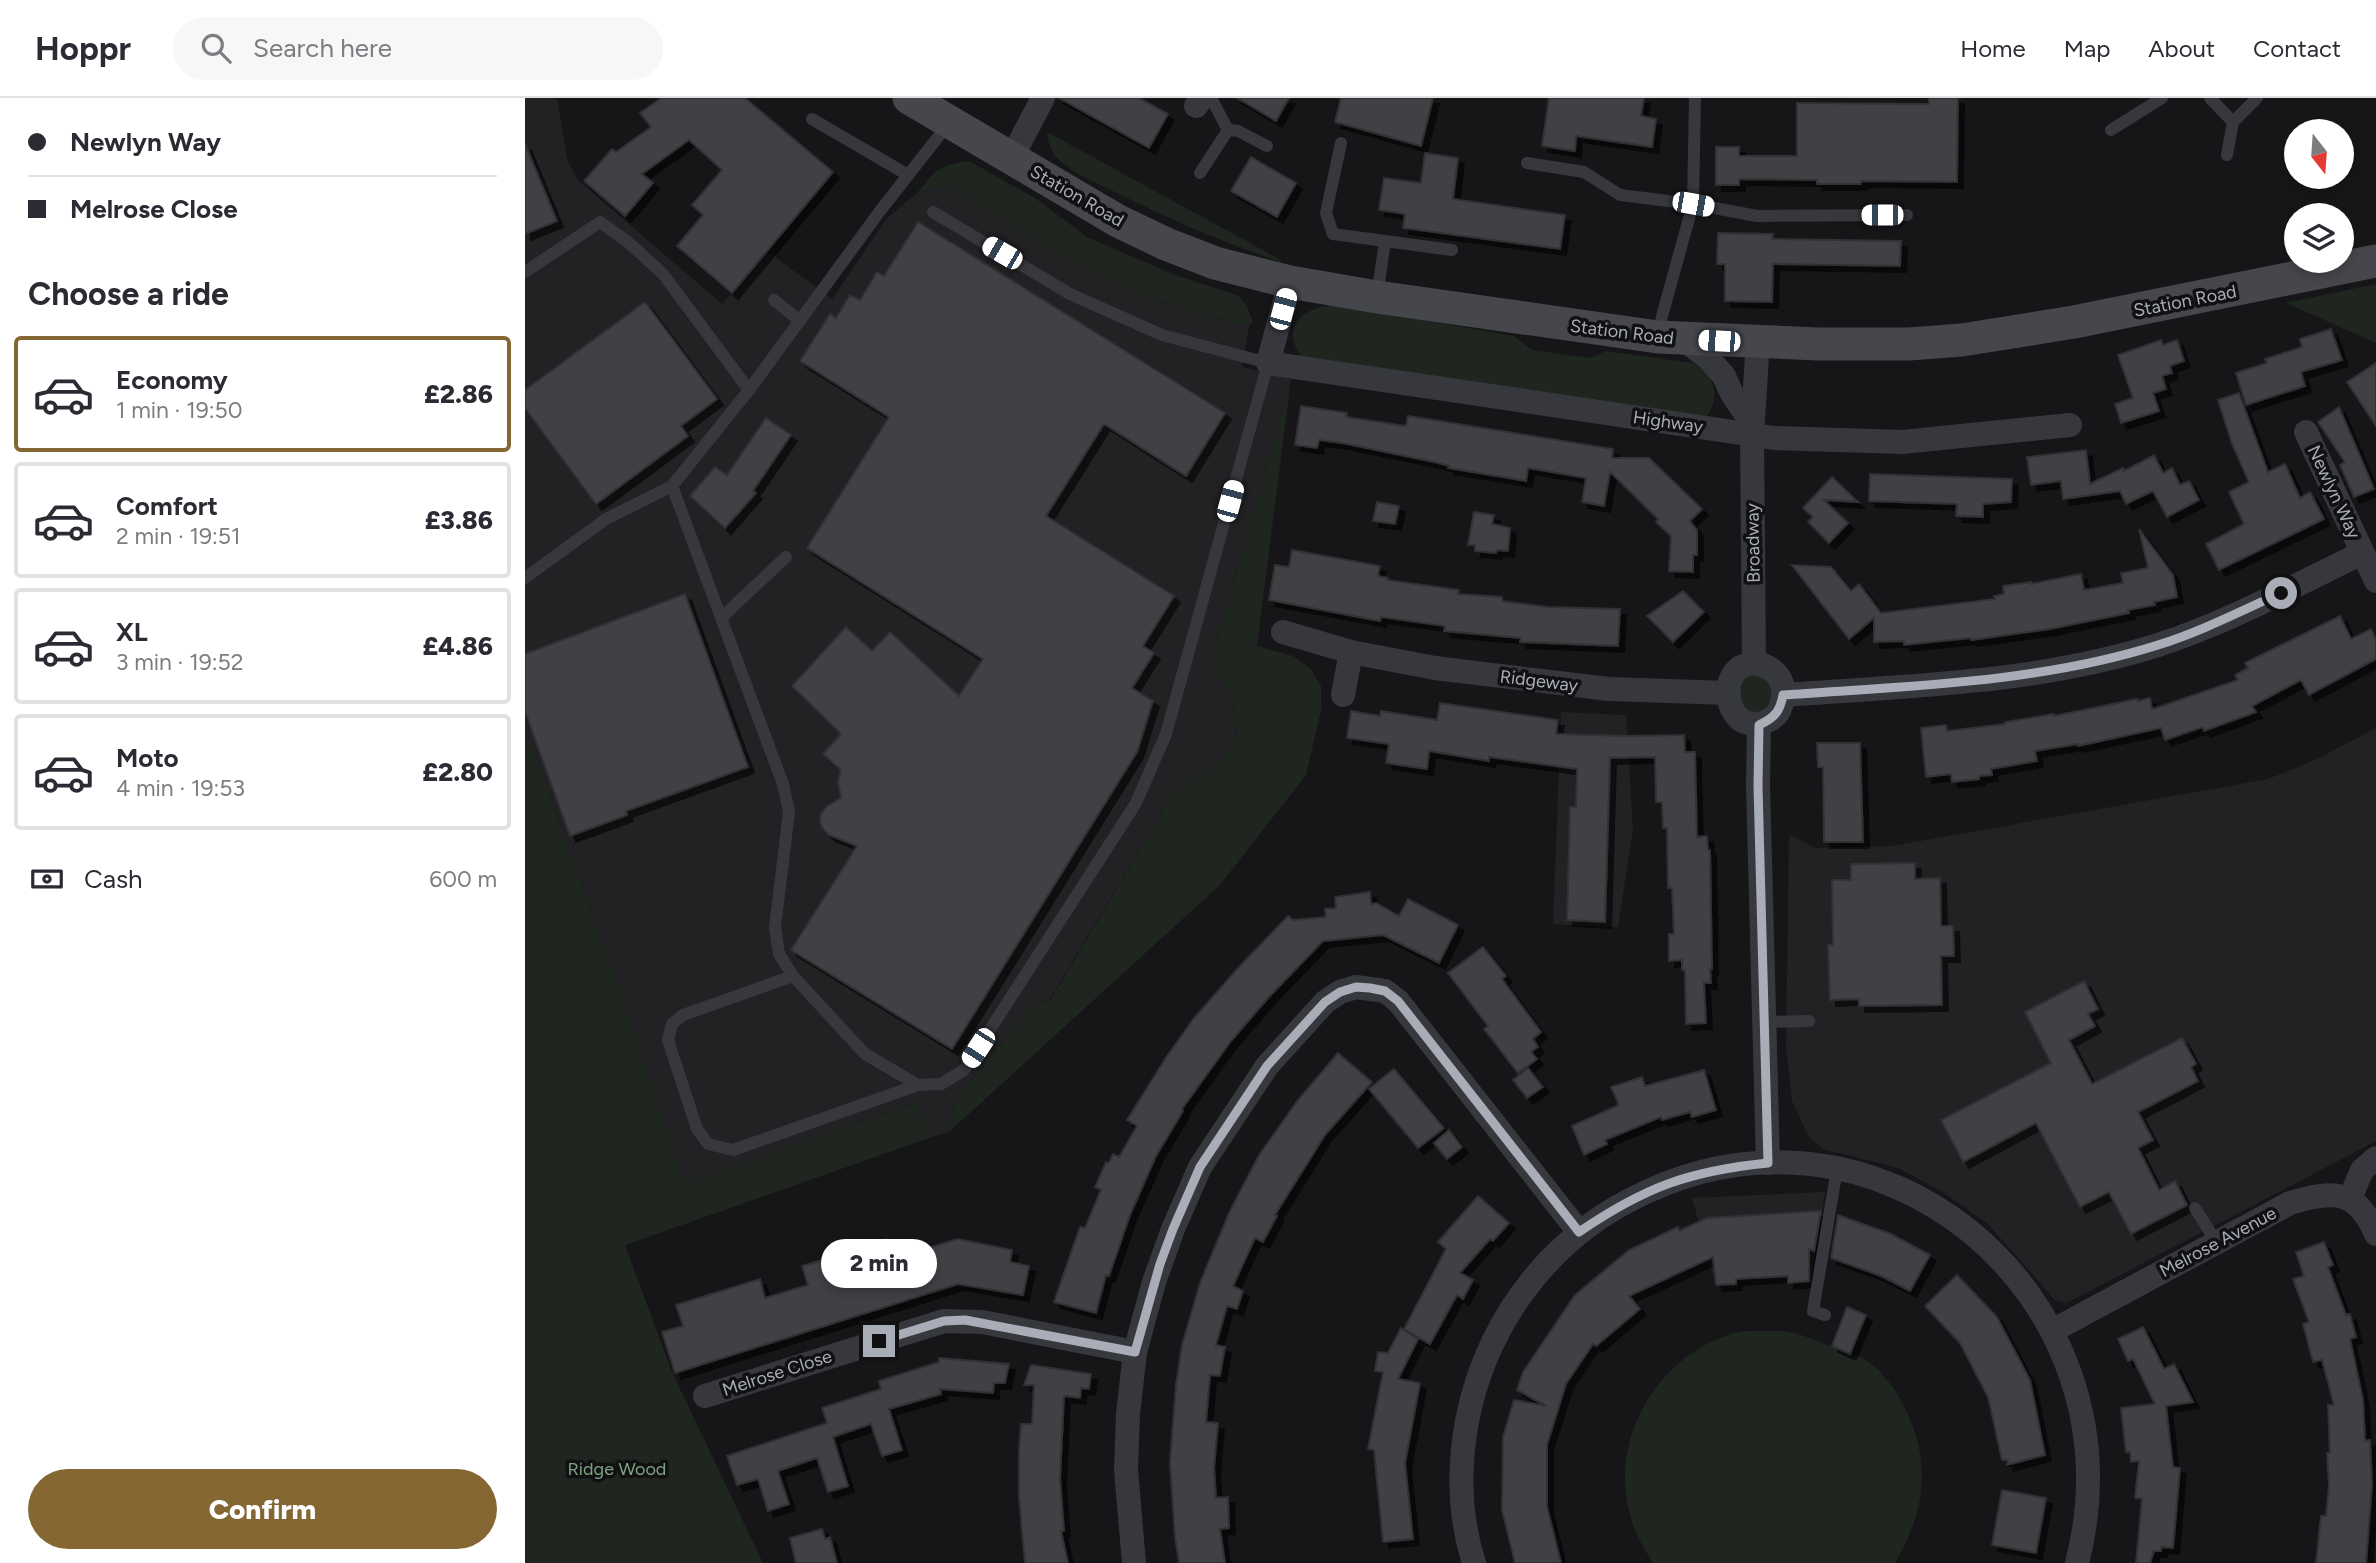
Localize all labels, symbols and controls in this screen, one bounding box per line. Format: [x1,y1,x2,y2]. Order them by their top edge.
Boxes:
search box [173,17,663,80]
text: Hoppr [35,29,131,68]
icon: search [197,29,235,67]
text: Search here [253,32,392,64]
text: Home [1960,34,2026,63]
text: Map [2064,34,2110,63]
text: About [2148,34,2215,63]
text: Contact [2253,34,2341,63]
north arrow [2284,119,2354,189]
map controls [2284,119,2354,273]
text: Newlyn Way [70,126,221,158]
street label: Station Road [1026,160,1128,232]
car [1671,190,1716,218]
text: Melrose Close [70,193,238,225]
button: layers [2284,203,2354,273]
car [1862,205,1904,226]
car [979,233,1026,273]
text: Choose a ride [28,275,229,313]
street label: Station Road [2132,280,2238,322]
car [1268,286,1299,332]
street label: Station Road [1569,315,1675,349]
car [1698,329,1741,353]
icon: car [32,363,95,426]
text: Economy [116,364,228,396]
text: £2.86 [424,378,493,410]
text: 1 min · 19:50 [116,396,242,424]
street label: Highway [1632,406,1705,438]
street label: Newlyn Way [2303,442,2365,543]
car [1215,478,1246,524]
icon: car [32,489,95,552]
text: Comfort [116,490,218,522]
street label: Broadway [1741,502,1765,583]
text: £3.86 [425,504,493,536]
text: 2 min · 19:51 [116,522,241,550]
route start [2265,577,2297,609]
icon: car [32,615,95,678]
text: XL [116,616,148,648]
text: £4.86 [423,630,493,662]
text: 3 min · 19:52 [116,648,244,676]
street label: Ridgeway [1499,665,1580,697]
icon: car [32,741,95,804]
text: Moto [116,742,179,774]
text: £2.80 [422,756,493,788]
text: 4 min · 19:53 [116,774,245,802]
icon: cash [28,860,66,898]
text: Cash [84,863,143,895]
text: 600 m [429,865,497,893]
car [958,1025,999,1071]
street label: Melrose Avenue [2156,1202,2280,1282]
callout: 2 min [821,1240,937,1288]
text: 2 min [850,1249,908,1277]
route end [863,1325,895,1357]
street label: Melrose Close [719,1345,835,1401]
park label: Ridge Wood [568,1458,666,1480]
button: Confirm [28,1469,497,1549]

